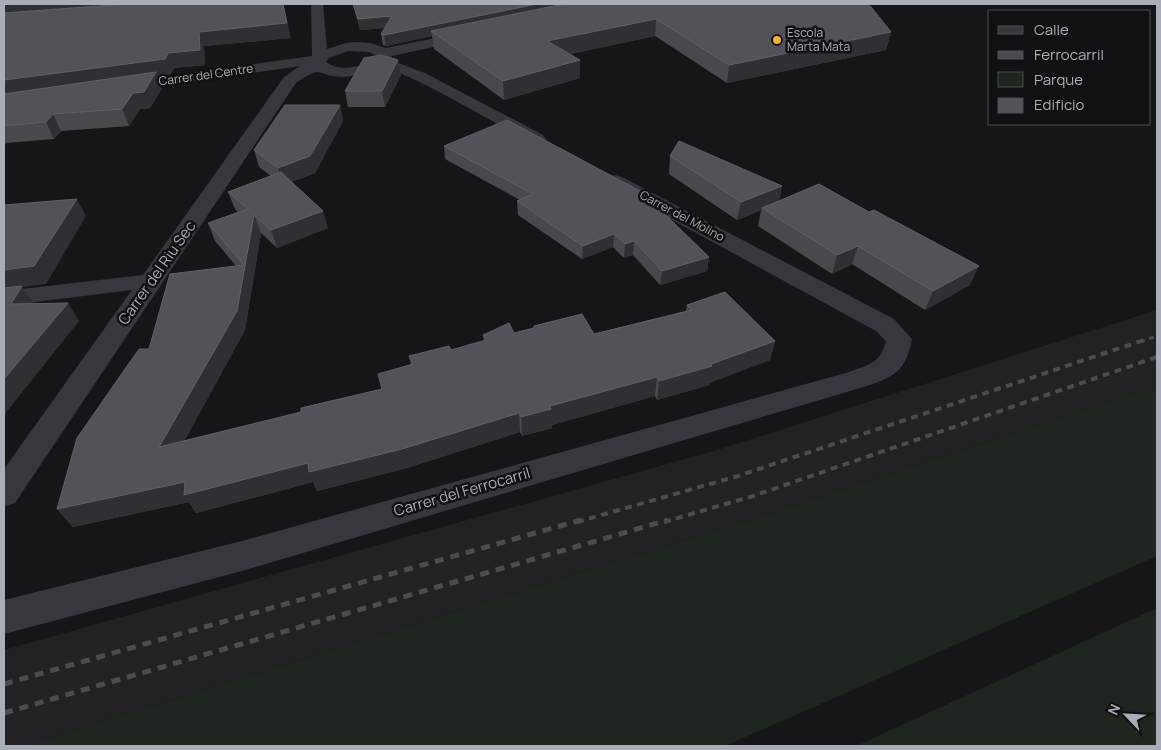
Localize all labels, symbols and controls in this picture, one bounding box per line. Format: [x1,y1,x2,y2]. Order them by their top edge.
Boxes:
legend [988,10,1151,125]
text: Calle [1034,19,1069,40]
place label: Escola Marta Mata [787,24,850,55]
marker: Escola Marta Mata [771,34,783,46]
text: Ferrocarril [1034,44,1104,65]
street label: Carrer del Centre [157,59,254,90]
text: Parque [1034,69,1083,90]
text: Edificio [1034,94,1085,115]
street label: Carrer del Molino [637,186,728,245]
street label: Carrer del Riu Sec [113,217,200,329]
street label: Carrer del Ferrocarril [391,462,533,521]
north arrow [1101,690,1151,740]
text: N [1103,701,1125,718]

